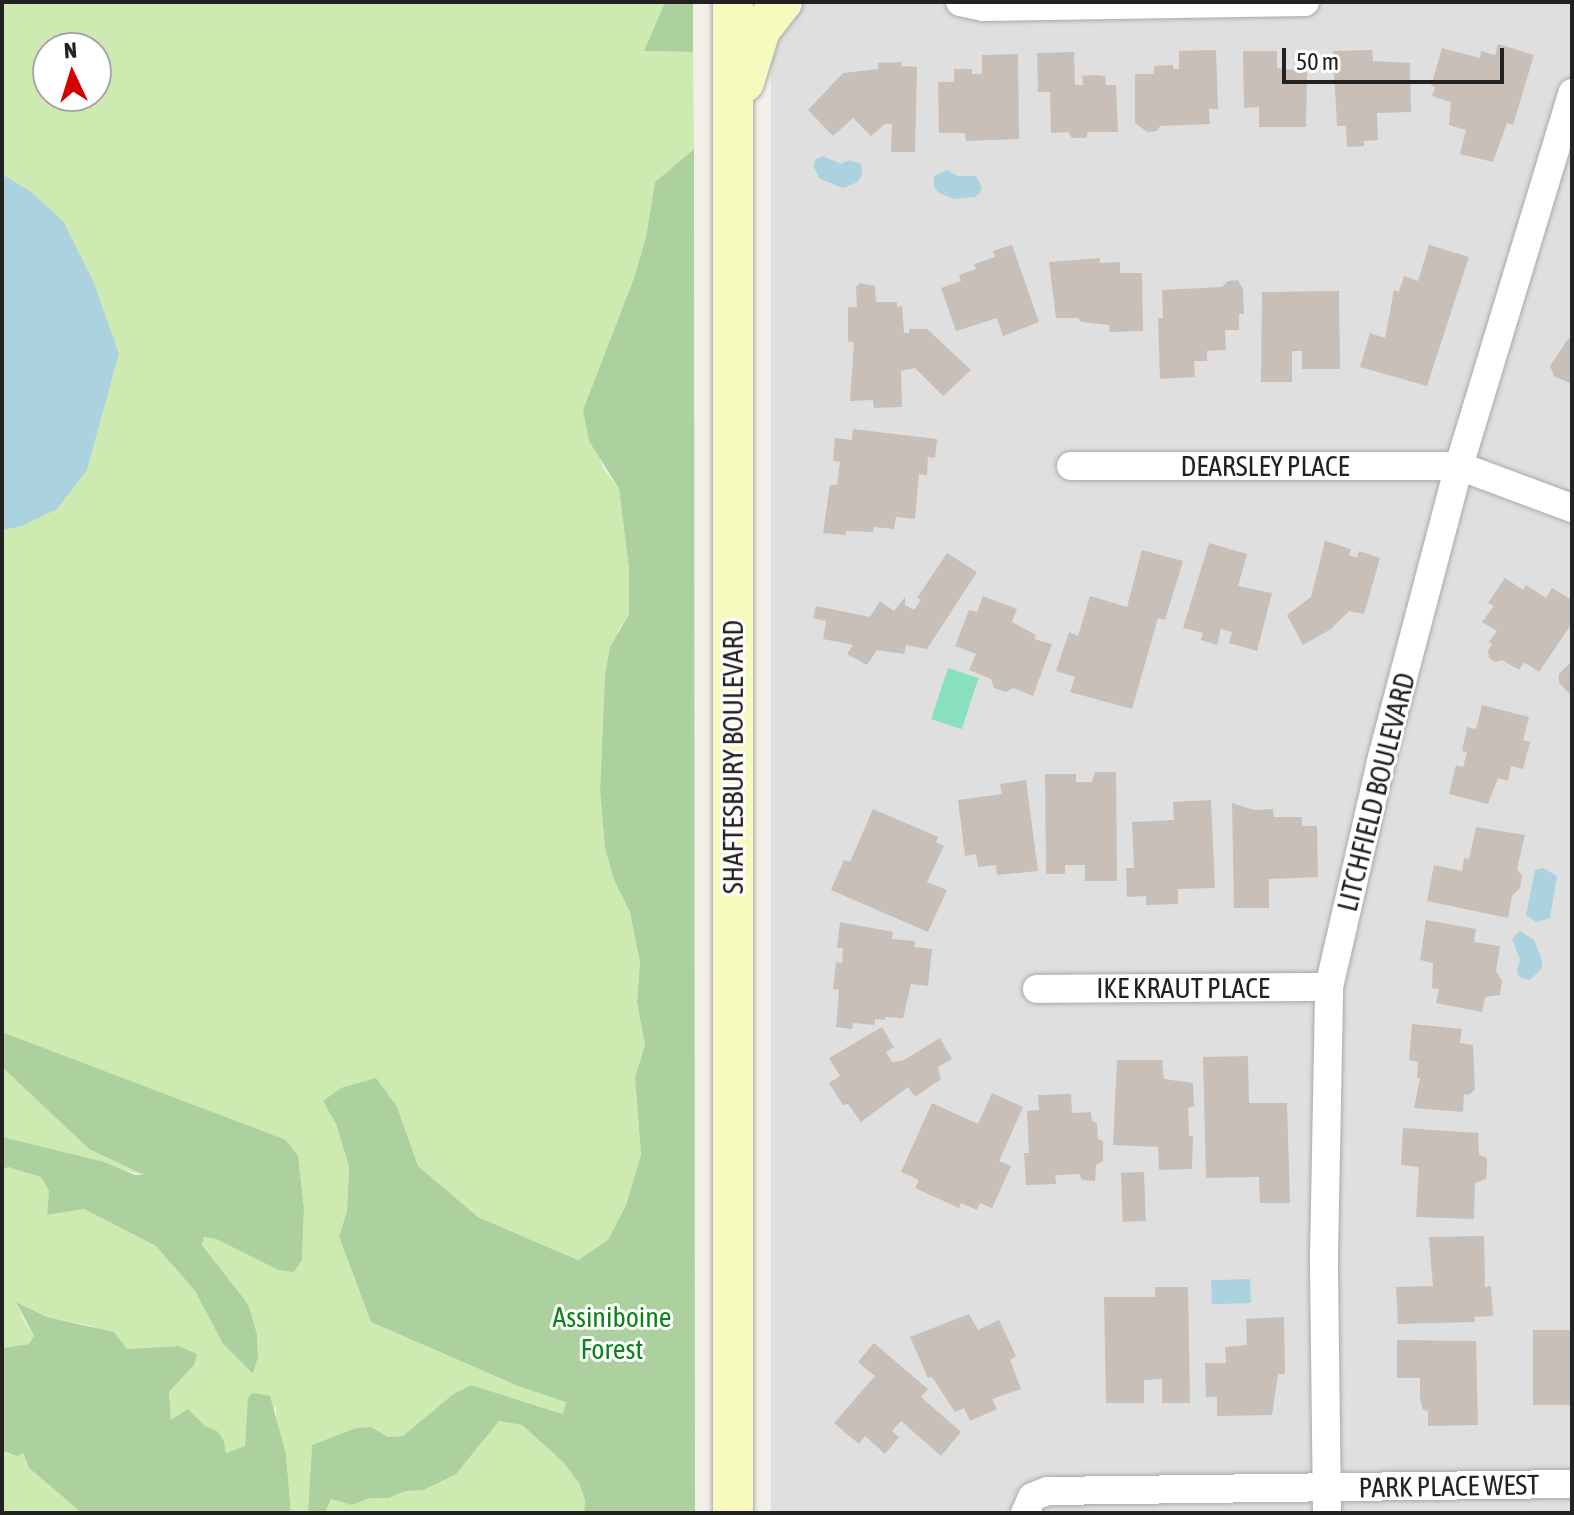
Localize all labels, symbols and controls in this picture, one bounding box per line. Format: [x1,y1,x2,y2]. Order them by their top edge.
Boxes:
north arrow [32,32,112,112]
scale bar [1286,32,1508,82]
text: N [63,37,78,63]
text: 50 m [1296,48,1339,75]
street label: DEARSLEY PLACE [1181,449,1349,483]
street label: SHAFTESBURY BOULEVARD [716,620,750,894]
street label: LITCHFIELD BOULEVARD [1330,669,1422,915]
street label: IKE KRAUT PLACE [1096,971,1270,1005]
park label: Assiniboine Forest [552,1300,672,1366]
street label: PARK PLACE WEST [1358,1468,1540,1504]

